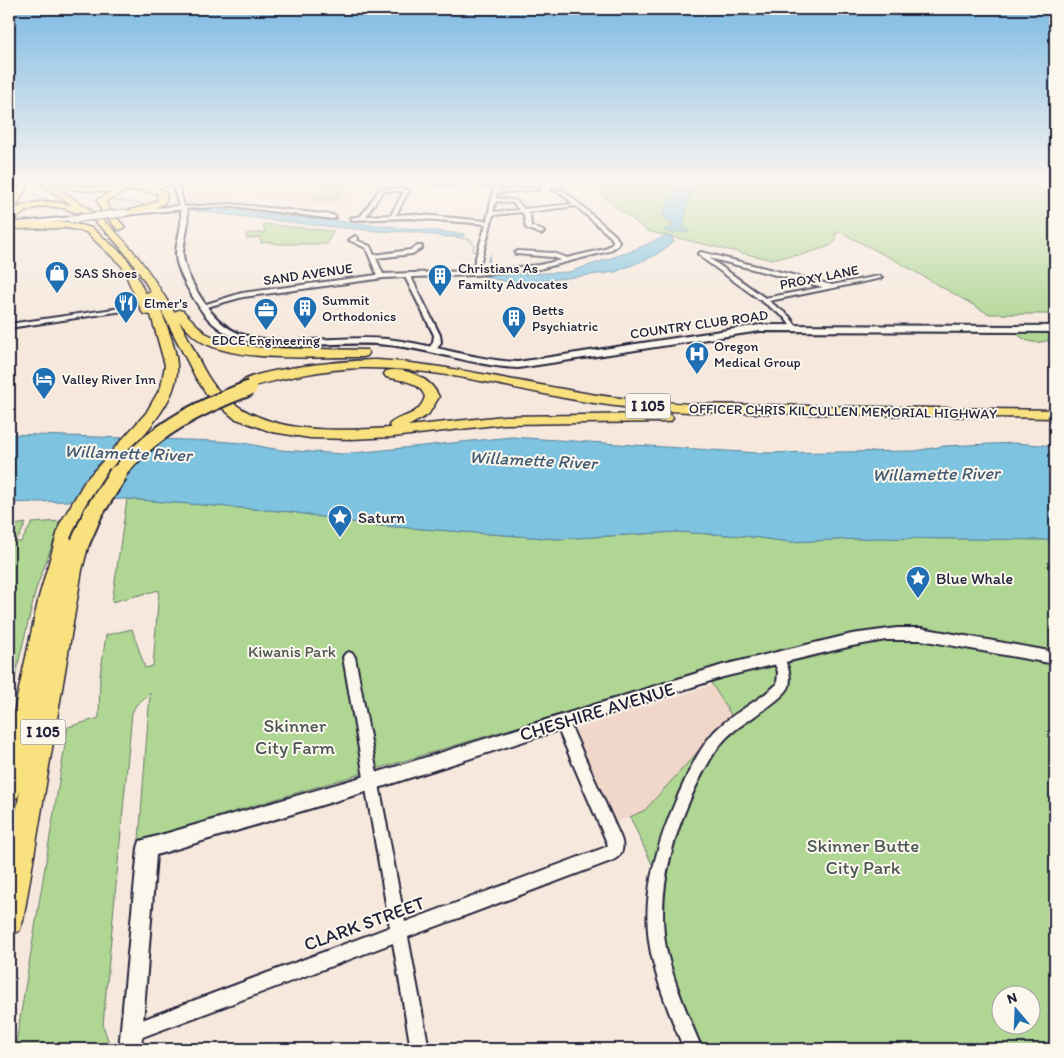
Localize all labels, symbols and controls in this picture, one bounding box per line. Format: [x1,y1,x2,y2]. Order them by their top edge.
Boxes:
shop icon: SAS Shoes [44,260,70,294]
street label: SAND AVENUE [262,260,354,289]
place label: Christians As Familty Advocates [458,260,568,293]
street label: PROXY LANE [778,261,860,293]
building icon: Christians As Familty Advocates [427,263,453,297]
place label: SAS Shoes [74,265,137,282]
restaurant icon: Elmer's [113,290,139,324]
place label: Summit Orthodonics [322,292,396,325]
place label: Elmer's [144,295,188,312]
building icon: Summit Orthodonics [292,295,318,329]
office icon: EDCE Engineering [253,297,279,331]
place label: Betts Psychiatric [532,302,599,335]
building icon: Betts Psychiatric [501,305,527,339]
street label: COUNTRY CLUB ROAD [629,306,769,343]
place label: EDCE Engineering [212,332,321,349]
place label: Oregon Medical Group [714,338,801,371]
hospital icon: Oregon Medical Group [684,341,710,375]
hotel icon: Valley River Inn [31,366,57,400]
place label: Valley River Inn [62,371,156,388]
road number: I 105 [626,394,670,418]
street label: OFFICER CHRIS KILCULLEN MEMORIAL HIGHWAY [689,400,997,423]
water label: Willamette River [64,440,194,466]
water label: Willamette River [469,446,599,474]
water label: Willamette River [872,462,1002,486]
place icon: Saturn [327,504,353,538]
place label: Saturn [358,508,405,527]
place icon: Blue Whale [905,565,931,599]
place label: Blue Whale [936,569,1013,588]
park label: Kiwanis Park [248,642,336,661]
street label: CHESHIRE AVENUE [517,677,678,746]
park label: Skinner City Farm [255,714,335,759]
road number: I 105 [20,720,66,744]
park label: Skinner Butte City Park [807,834,919,879]
street label: CLARK STREET [301,891,428,956]
north arrow [992,986,1042,1036]
text: N [1005,989,1019,1008]

